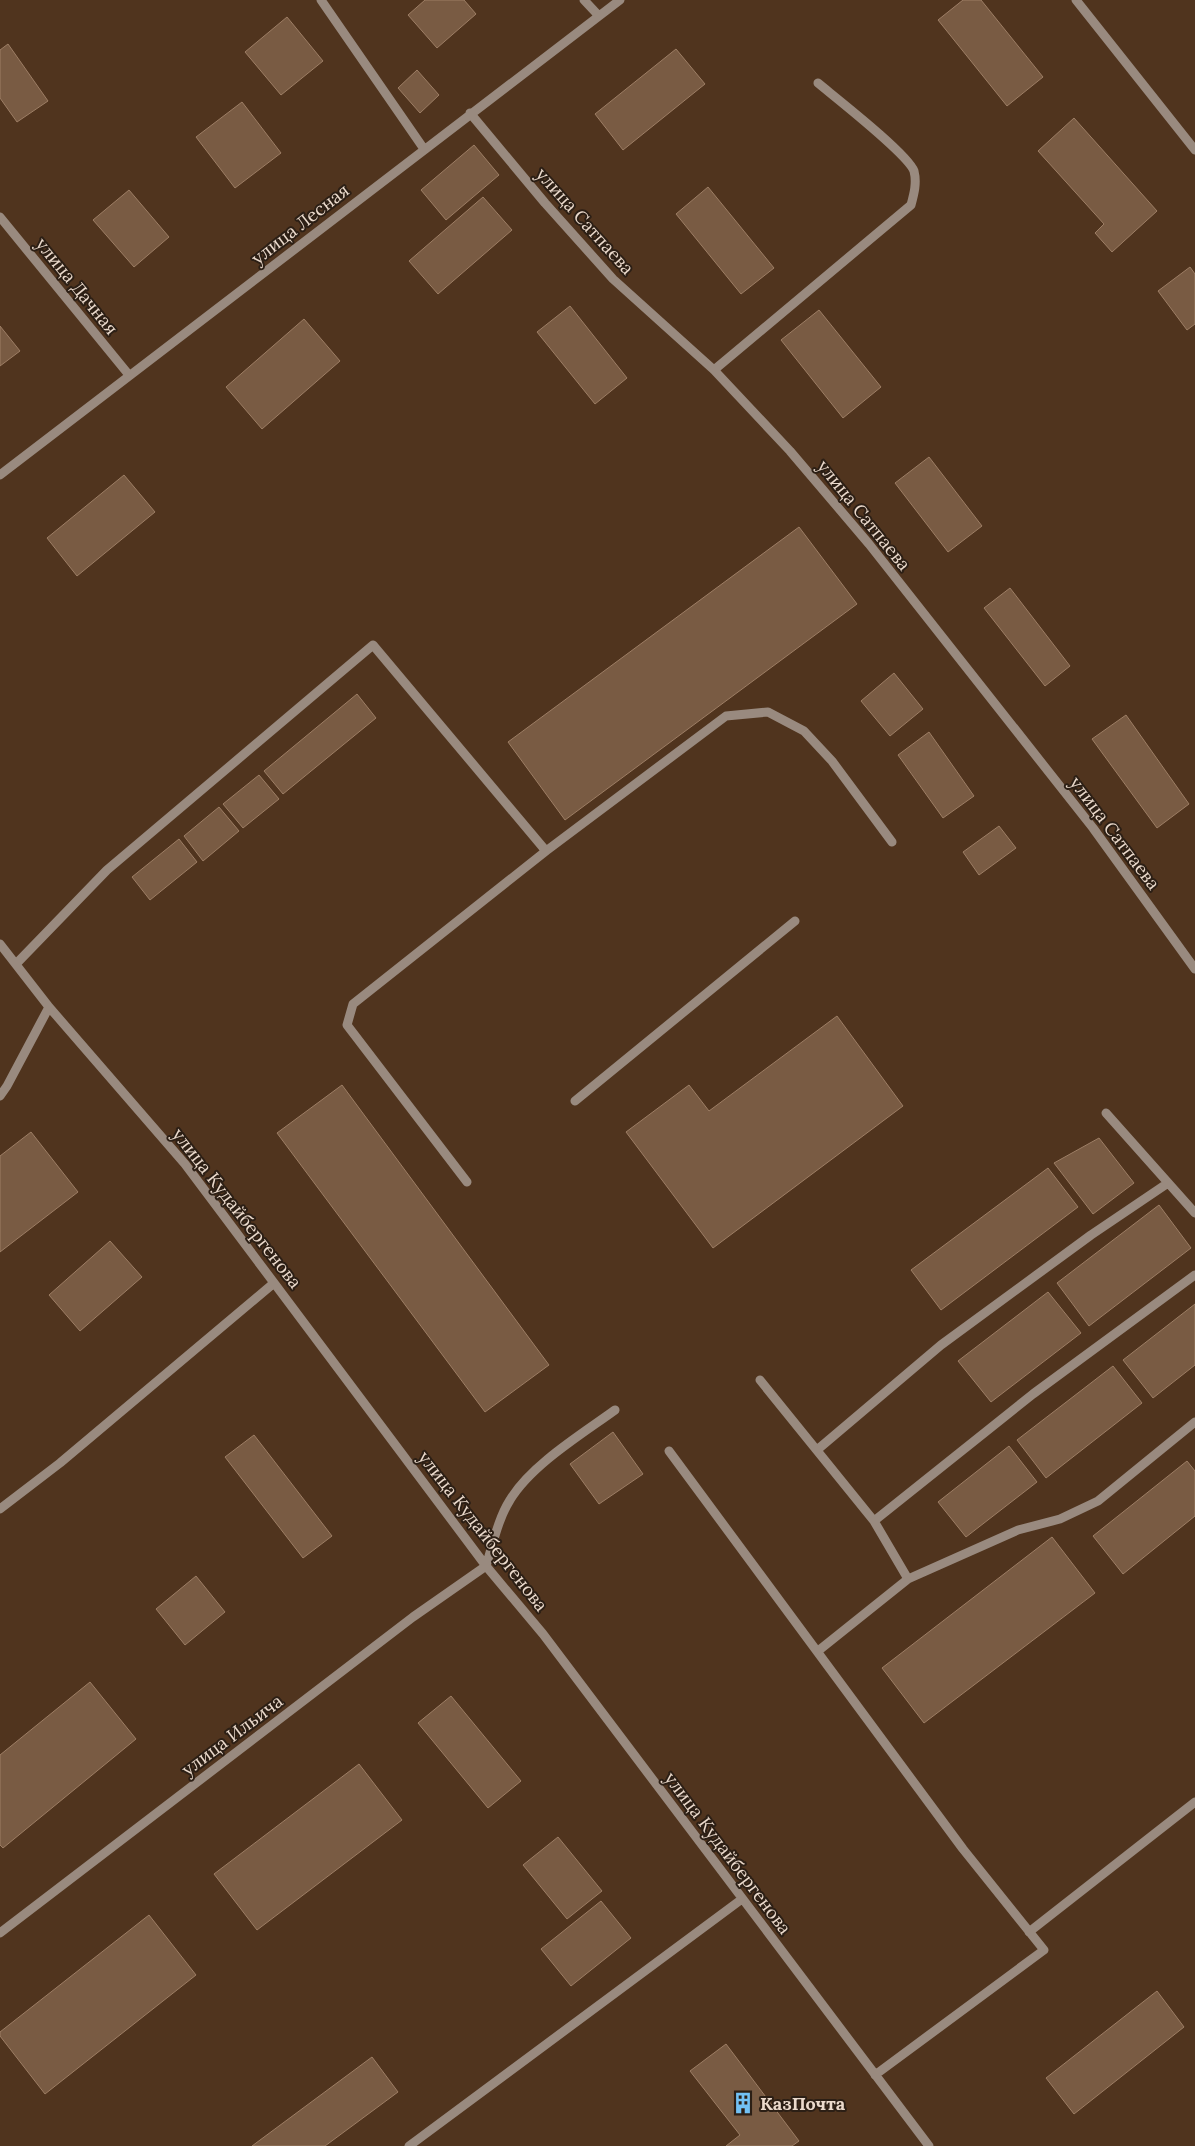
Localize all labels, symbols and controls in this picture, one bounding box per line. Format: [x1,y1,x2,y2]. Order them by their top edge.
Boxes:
street label: улица Сатпаева [531,163,639,279]
street label: улица Лесная [246,179,354,269]
street label: улица Дачная [31,233,123,339]
street label: улица Сатпаева [812,455,916,575]
street label: улица Сатпаева [1065,772,1165,894]
street label: улица Кудайбергенова [167,1123,307,1293]
street label: улица Кудайбергенова [413,1446,553,1616]
street label: улица Ильича [177,1689,287,1781]
street label: улица Кудайбергенова [659,1767,797,1939]
building icon: КазПочта [730,2090,756,2116]
place label: КазПочта [760,2092,846,2115]

